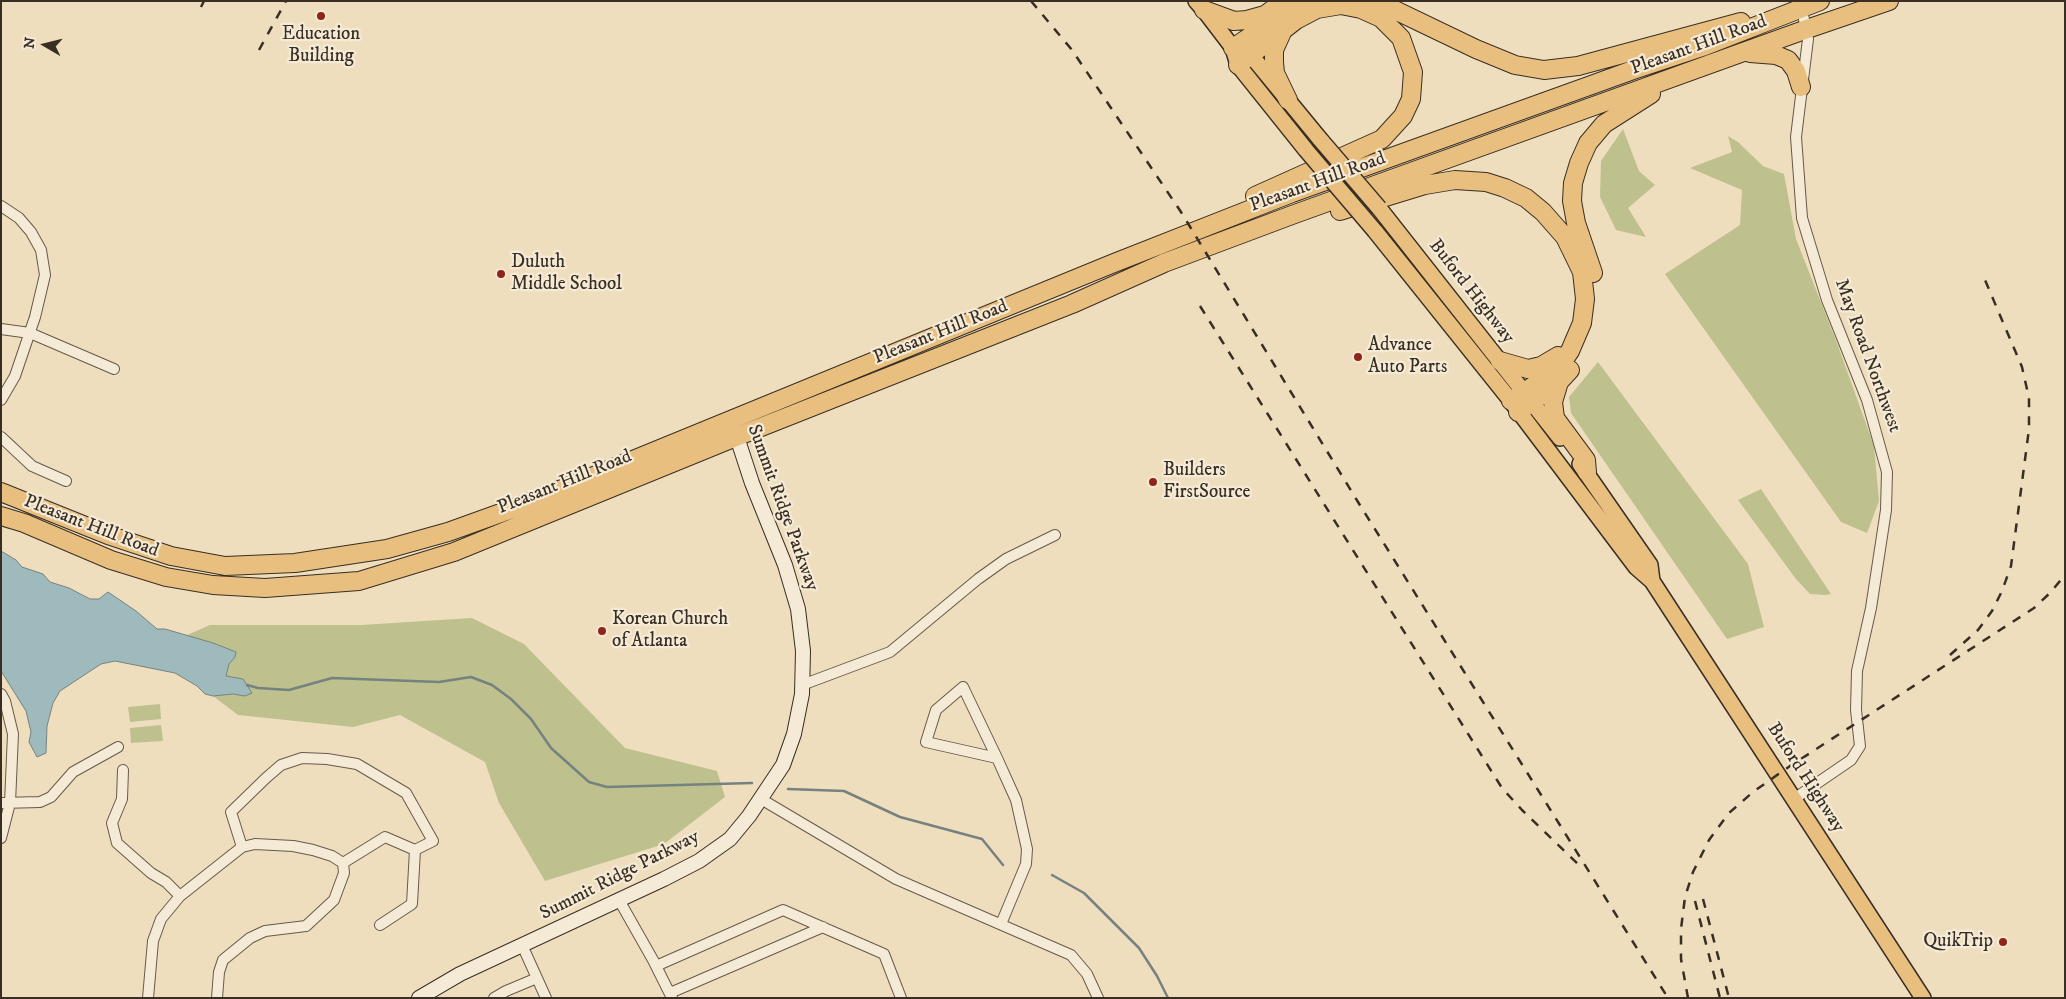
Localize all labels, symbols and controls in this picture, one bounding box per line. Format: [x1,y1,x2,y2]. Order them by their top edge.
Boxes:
marker: Education Building [315,10,327,22]
street label: Pleasant Hill Road [1628,11,1770,81]
north arrow [20,20,70,70]
place label: Education Building [282,24,360,68]
text: N [20,36,40,50]
street label: Pleasant Hill Road [1247,148,1389,218]
street label: Buford Highway [1423,235,1519,349]
place label: Duluth Middle School [511,252,622,296]
marker: Duluth Middle School [495,268,507,280]
street label: May Road Northwest [1829,276,1905,436]
street label: Pleasant Hill Road [871,296,1011,370]
place label: Advance Auto Parts [1368,335,1447,379]
marker: Advance Auto Parts [1352,351,1364,363]
street label: Summit Ridge Parkway [741,422,823,594]
street label: Pleasant Hill Road [495,446,635,520]
place label: Builders FirstSource [1163,460,1250,504]
marker: Builders FirstSource [1147,476,1159,488]
street label: Pleasant Hill Road [20,491,162,563]
place label: Korean Church of Atlanta [612,609,728,653]
marker: Korean Church of Atlanta [596,625,608,637]
street label: Buford Highway [1761,719,1849,837]
street label: Summit Ridge Parkway [537,826,703,926]
place label: QuikTrip [1923,931,1993,953]
marker: QuikTrip [1997,936,2009,948]

